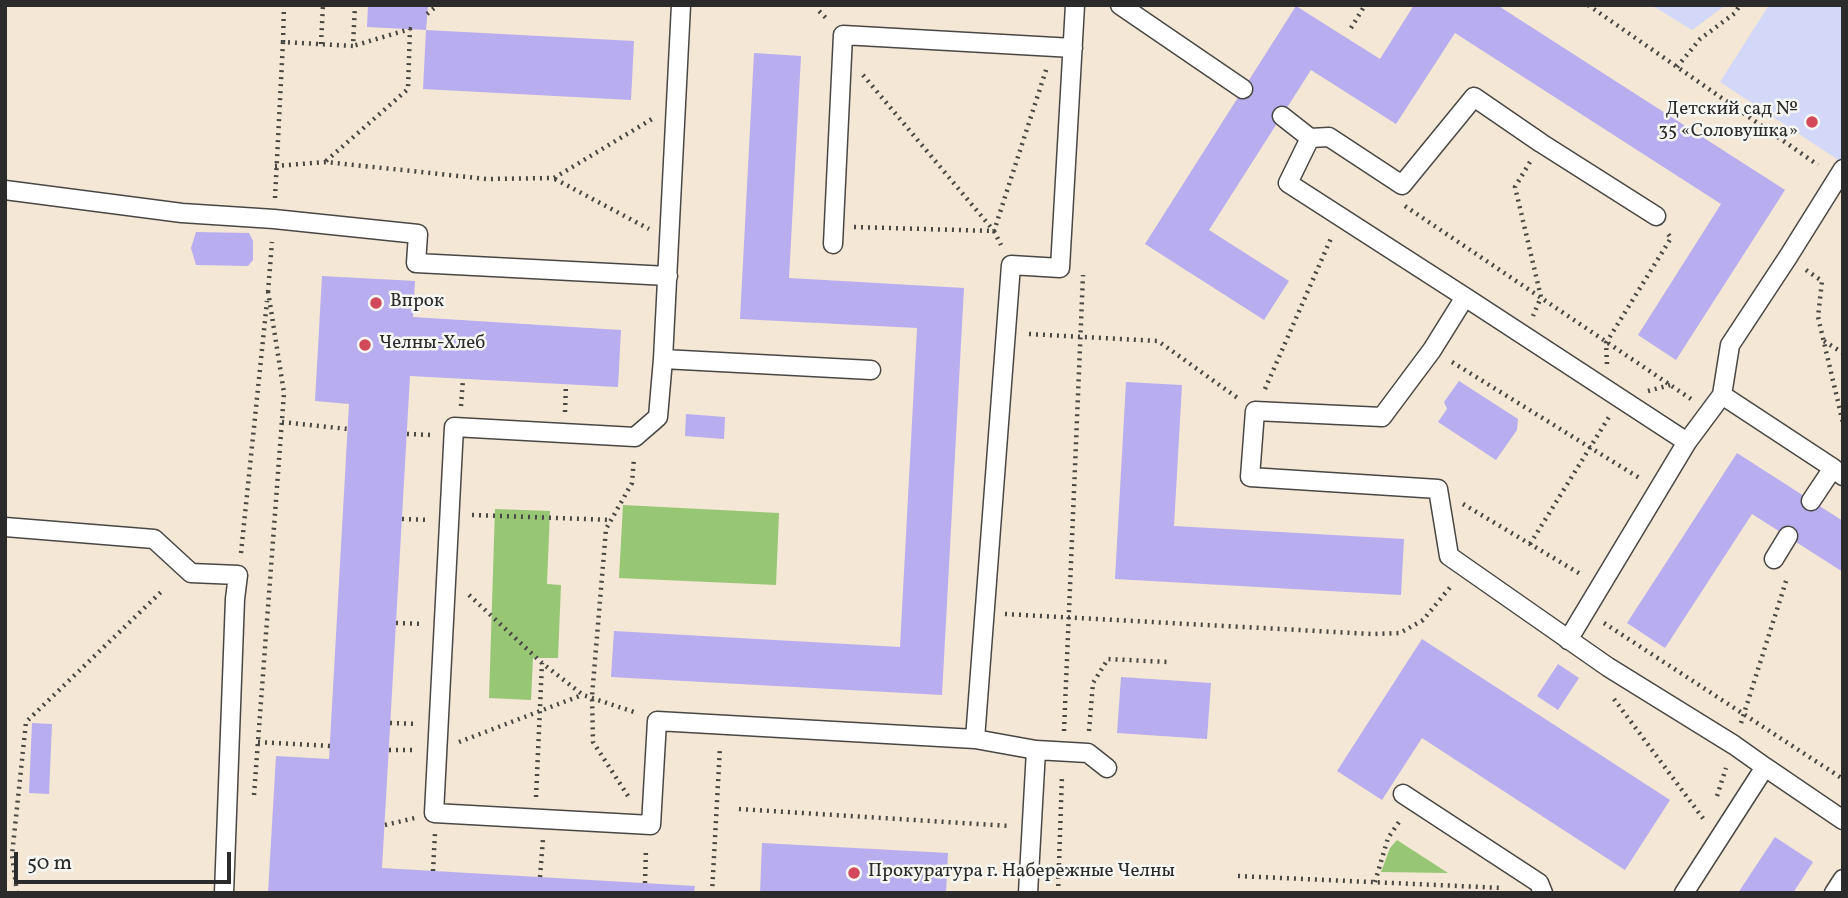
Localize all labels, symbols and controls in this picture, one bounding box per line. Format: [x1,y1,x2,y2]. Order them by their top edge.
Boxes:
place label: Детский сад № 35 «Соловушка» [1658,100,1798,144]
marker: Детский сад № 35 «Соловушка» [1804,114,1820,130]
place label: Впрок [390,292,444,314]
marker: Впрок [368,295,384,311]
place label: Челны-Хлеб [379,334,485,356]
marker: Челны-Хлеб [357,337,373,353]
scale bar [18,838,234,882]
text: 50 m [27,849,72,878]
place label: Прокуратура г. Набережные Челны [868,862,1175,884]
marker: Прокуратура г. Набережные Челны [846,865,862,881]

